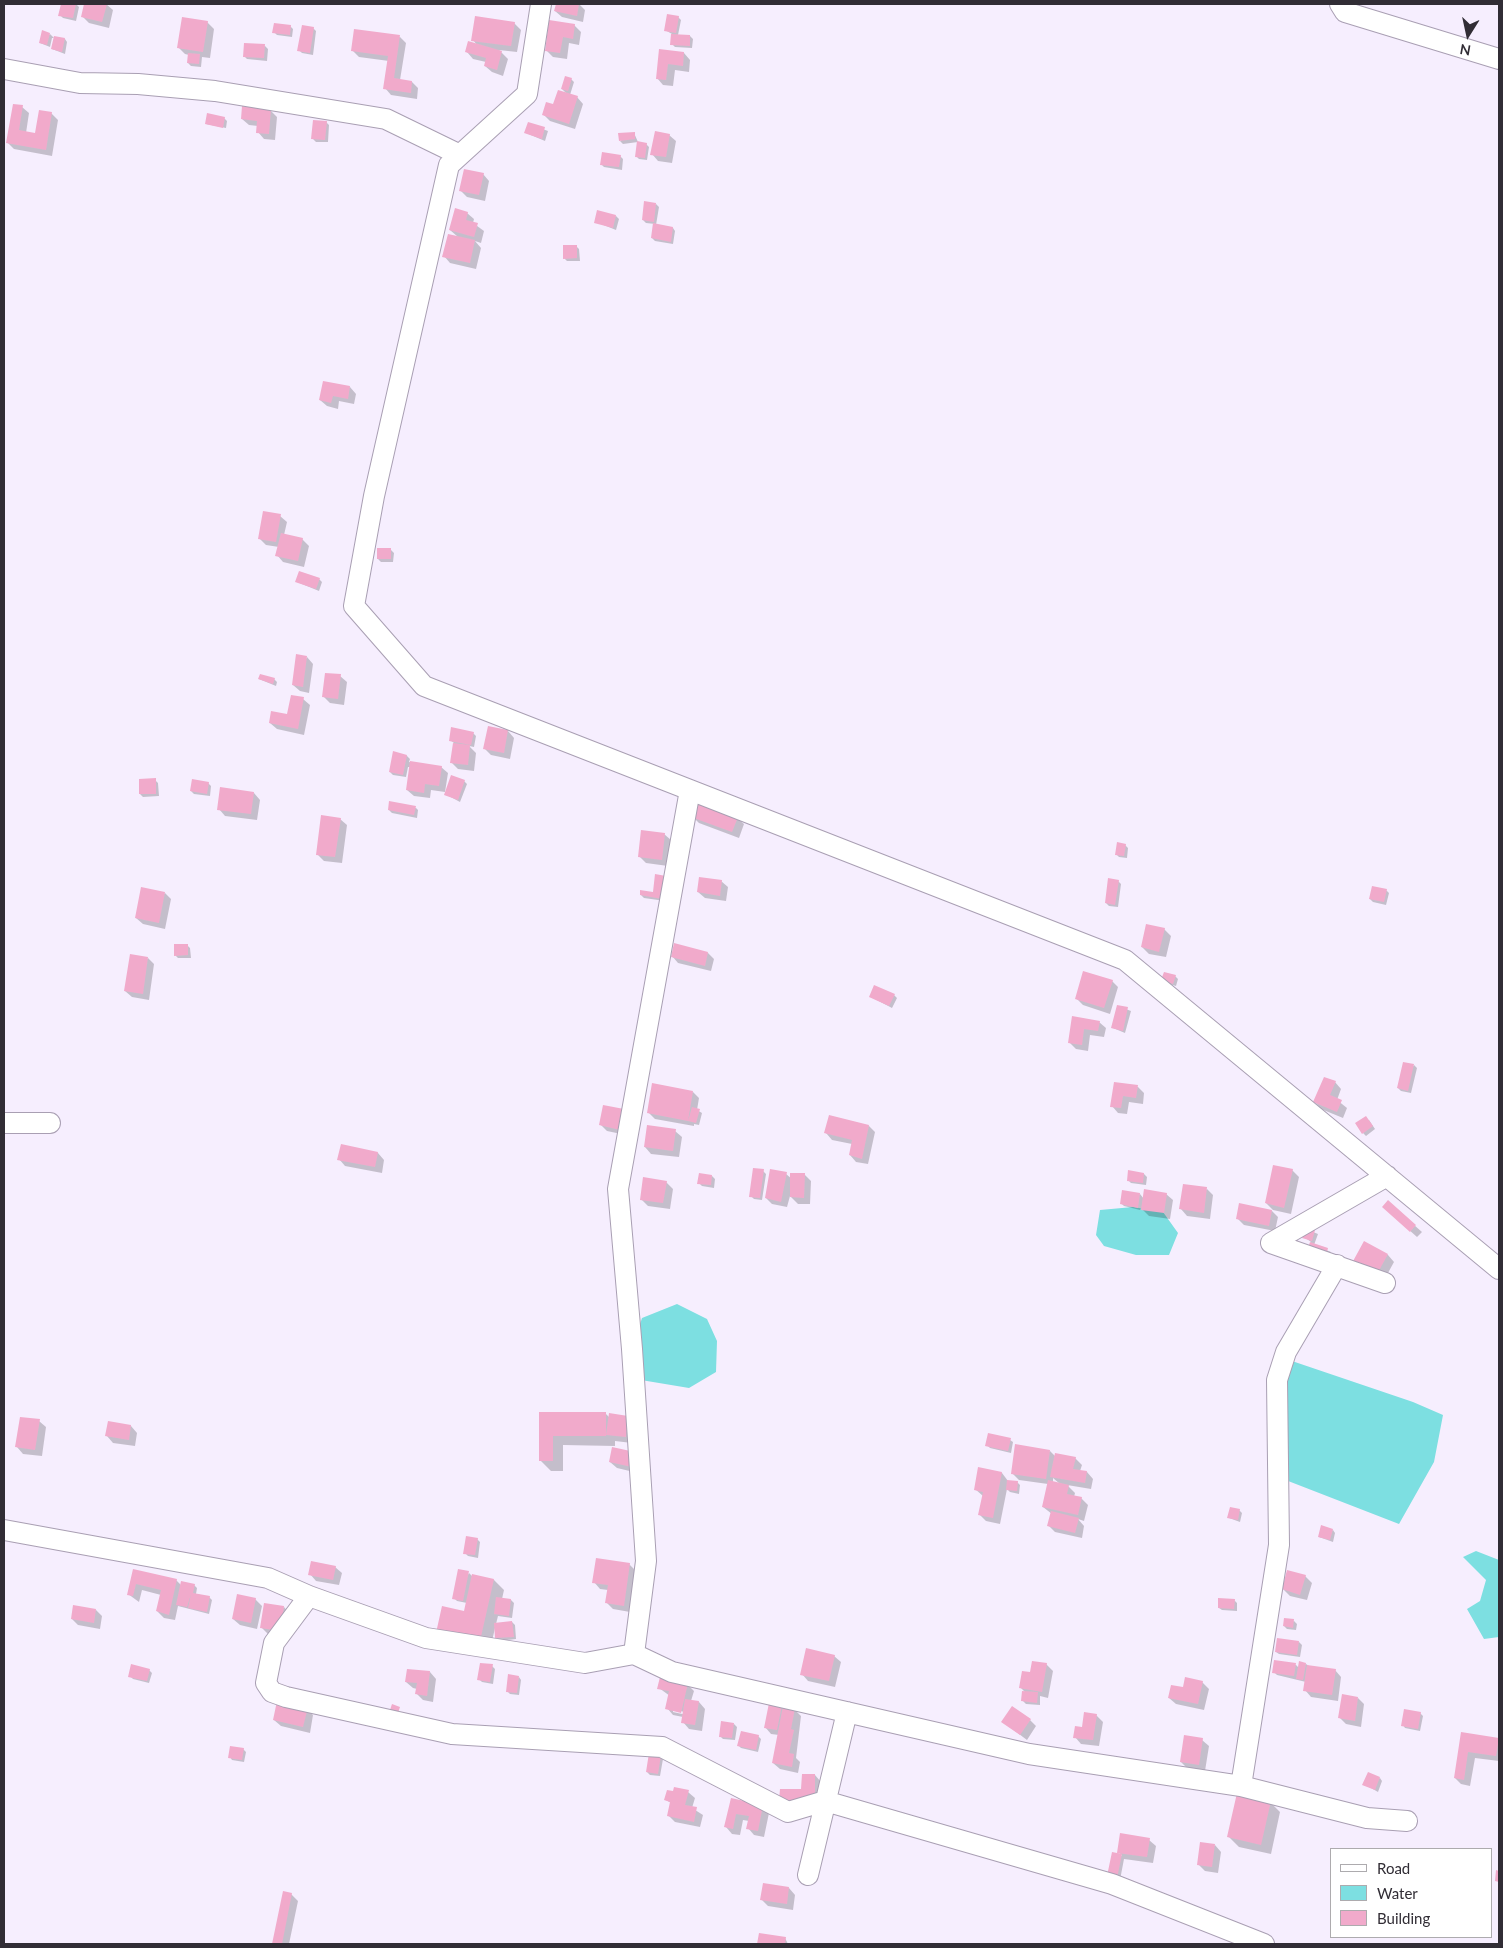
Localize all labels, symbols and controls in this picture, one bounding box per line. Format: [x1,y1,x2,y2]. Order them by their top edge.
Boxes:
north arrow [1443,10,1493,60]
text: N [1459,41,1472,60]
legend [1330,1848,1493,1938]
text: Road [1377,1859,1410,1877]
text: Water [1377,1884,1418,1902]
text: Building [1377,1909,1430,1927]

